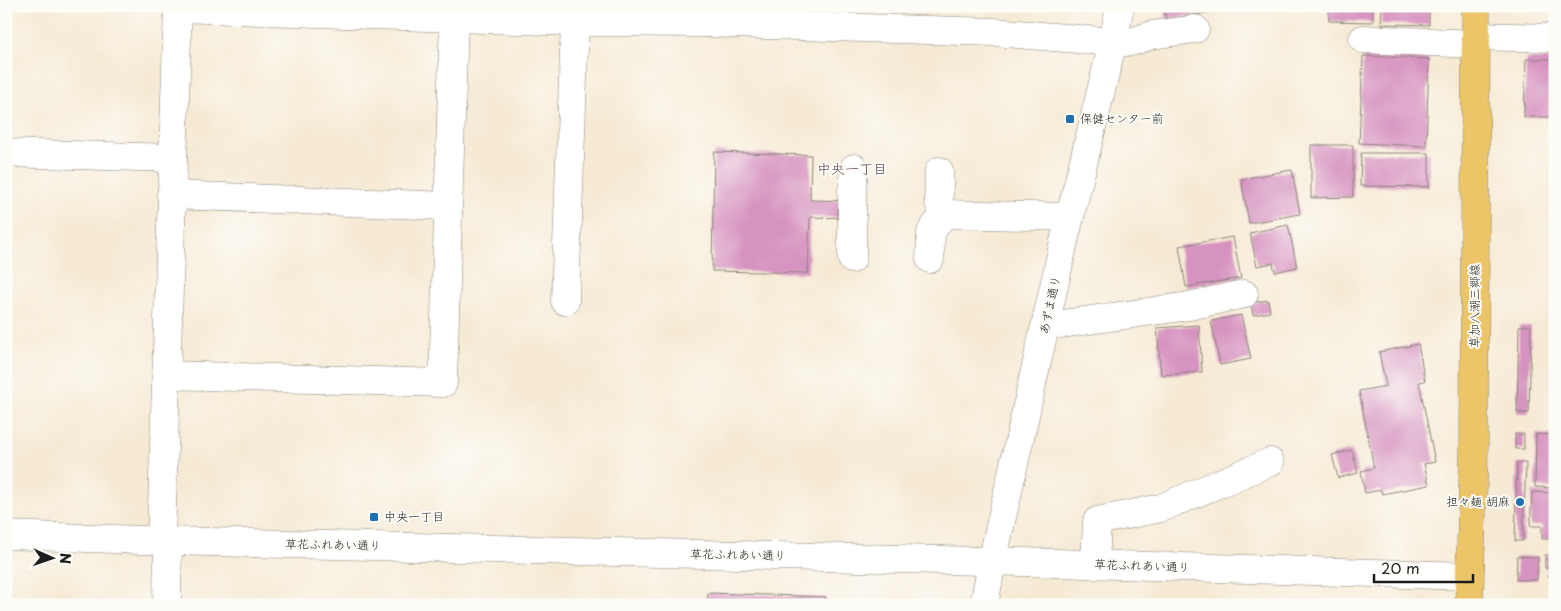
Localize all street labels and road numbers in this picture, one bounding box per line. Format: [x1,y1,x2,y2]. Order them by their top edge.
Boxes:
street label: 草加八潮三郷線 [1465,264,1483,348]
street label: あずま通り [1034,274,1064,336]
street label: 草花ふれあい通り [285,534,381,554]
street label: 草花ふれあい通り [690,544,786,564]
street label: 草花ふれあい通り [1094,554,1190,576]

